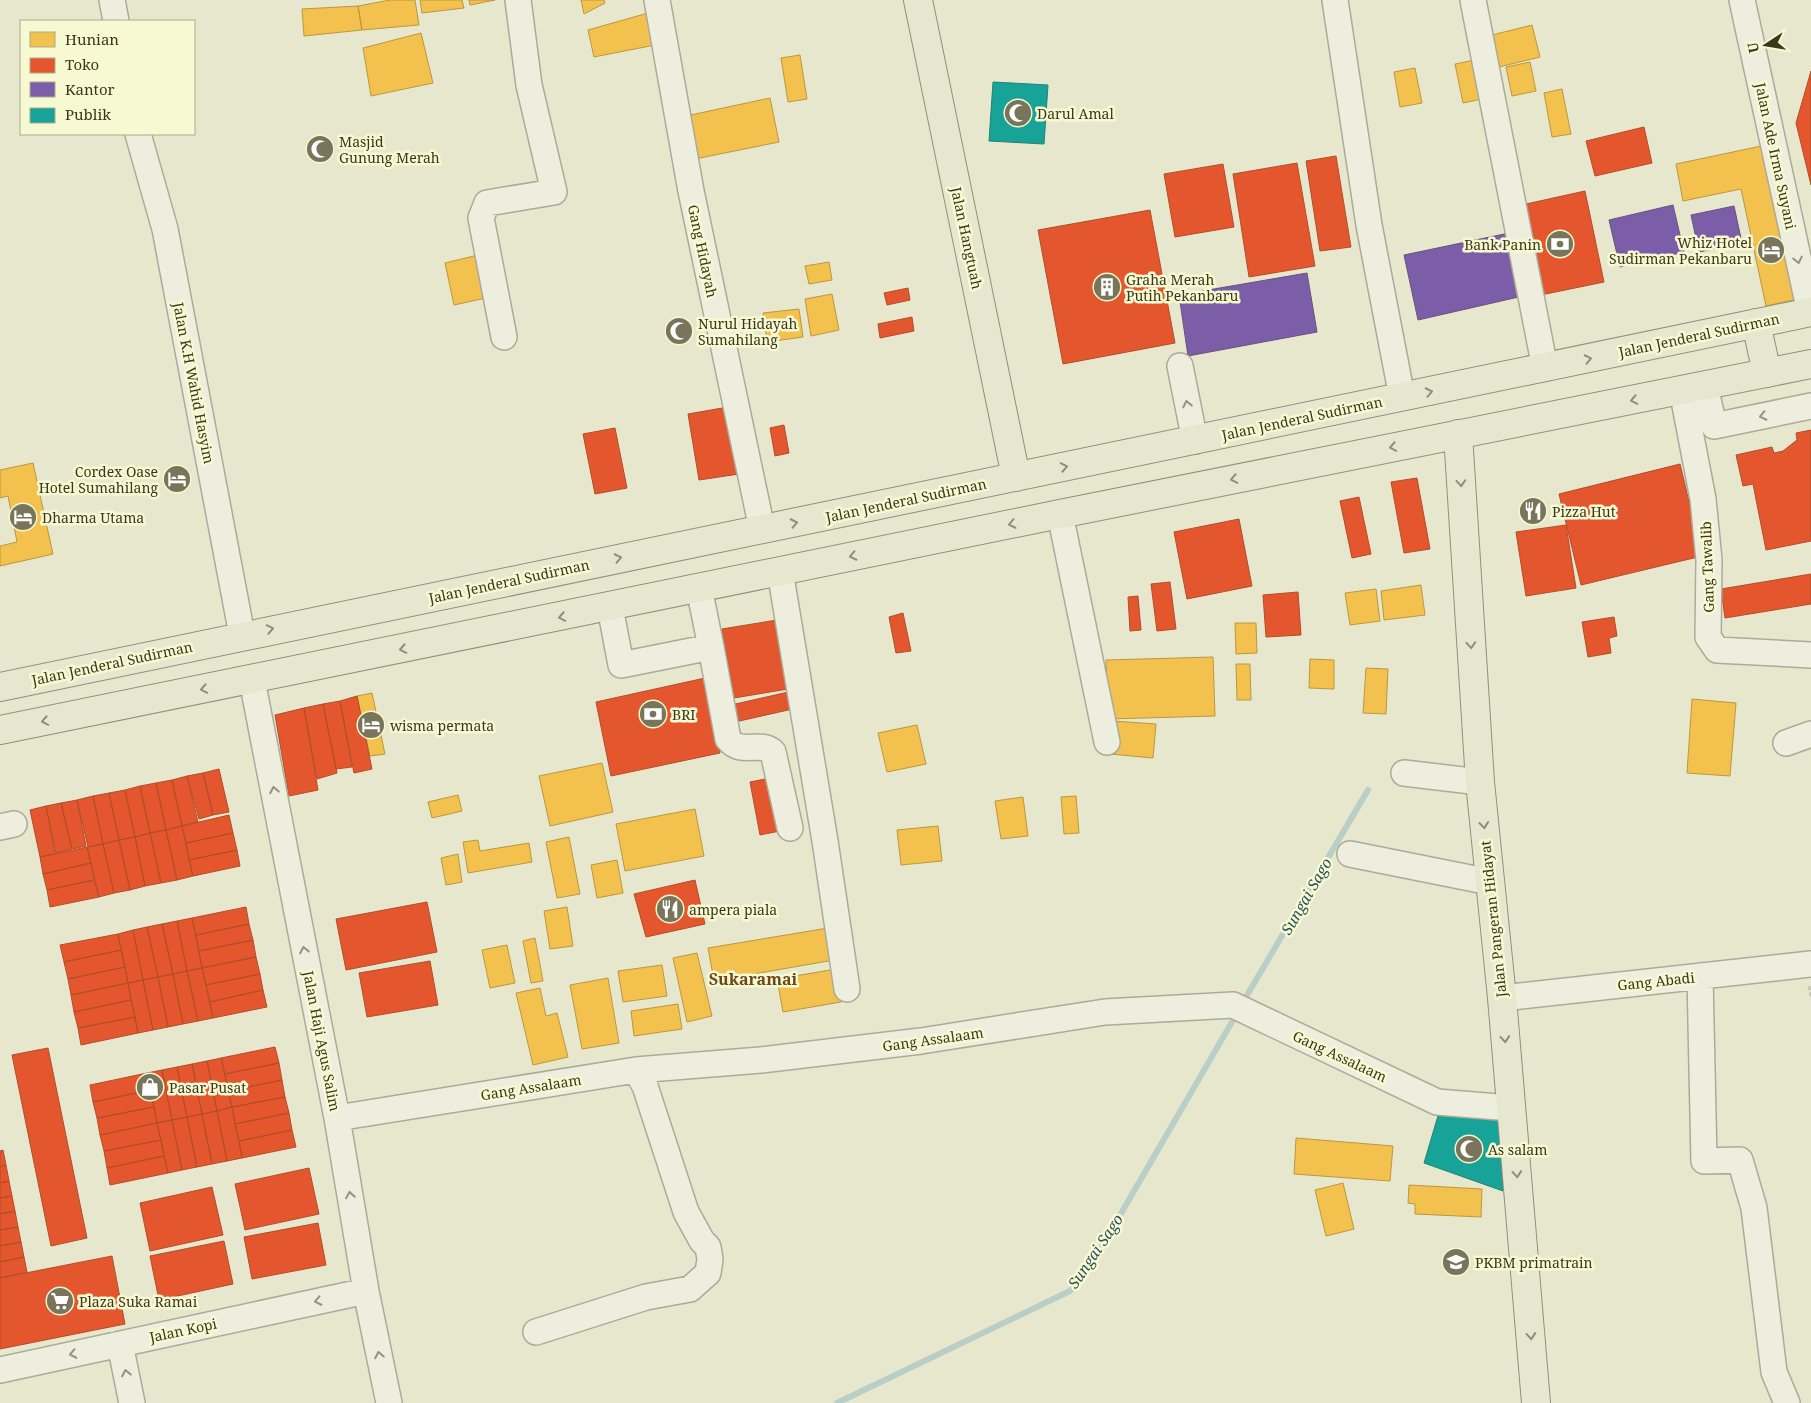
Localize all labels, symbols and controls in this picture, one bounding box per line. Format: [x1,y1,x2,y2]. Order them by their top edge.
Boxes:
legend [20,20,195,135]
north arrow [1741,20,1791,70]
text: Hunian [65,29,119,49]
text: U [1742,40,1763,55]
text: Toko [65,54,99,74]
text: Kantor [65,79,115,99]
street label: Jalan Ade Irma Suyani [1751,80,1801,232]
mosque icon: Darul Amal [1003,98,1033,128]
text: Publik [65,104,111,124]
place label: Darul Amal [1037,104,1115,123]
place label: Masjid Gunung Merah [339,132,440,167]
mosque icon: Masjid Gunung Merah [305,134,335,164]
street label: Jalan Hangtuah [947,184,987,291]
street label: Gang Hidayah [684,203,722,299]
bank icon: Bank Panin [1545,229,1575,259]
place label: Whiz Hotel Sudirman Pekanbaru [1609,233,1753,268]
place label: Bank Panin [1464,235,1541,254]
hotel icon: Whiz Hotel Sudirman Pekanbaru [1756,235,1786,265]
one-way arrow [1793,256,1803,265]
place label: Graha Merah Putih Pekanbaru [1126,270,1238,305]
building icon: Graha Merah Putih Pekanbaru [1092,272,1122,302]
street label: Jalan K.H Wahid Hasyim [169,300,219,465]
street label: Jalan Jenderal Sudirman [1616,309,1781,362]
place label: Nurul Hidayah Sumahilang [698,314,798,349]
mosque icon: Nurul Hidayah Sumahilang [664,316,694,346]
one-way arrow [1583,354,1592,364]
one-way arrow [1424,387,1433,397]
street label: Jalan Jenderal Sudirman [1219,392,1384,445]
one-way arrow [1629,394,1638,404]
one-way arrow [1182,399,1193,408]
one-way arrow [1759,410,1768,421]
one-way arrow [1389,442,1397,452]
place label: Cordex Oase Hotel Sumahilang [39,462,158,497]
one-way arrow [1059,463,1068,473]
hotel icon: Cordex Oase Hotel Sumahilang [162,464,192,494]
one-way arrow [1229,473,1238,484]
street label: Jalan Jenderal Sudirman [823,474,988,527]
one-way arrow [1456,479,1467,487]
restaurant icon: Pizza Hut [1518,496,1548,526]
hotel icon: Dharma Utama [8,502,38,532]
place label: Pizza Hut [1552,502,1616,521]
place label: Dharma Utama [42,508,144,527]
one-way arrow [790,518,799,528]
one-way arrow [1007,518,1016,528]
street label: Gang Tawalib [1696,521,1718,613]
one-way arrow [848,551,857,561]
one-way arrow [614,553,622,564]
street label: Jalan Jenderal Sudirman [426,555,591,608]
one-way arrow [557,611,566,621]
one-way arrow [266,624,275,635]
street label: Jalan Jenderal Sudirman [29,637,194,690]
one-way arrow [1466,641,1477,649]
one-way arrow [398,643,407,654]
one-way arrow [200,683,209,694]
bank icon: BRI [638,699,668,729]
place label: BRI [672,705,695,724]
hotel icon: wisma permata [356,710,386,740]
one-way arrow [41,716,49,726]
place label: wisma permata [390,716,494,735]
one-way arrow [269,786,279,794]
one-way arrow [1478,821,1489,829]
street label: Jalan Pangeran Hidayat [1475,840,1511,999]
water label: Sungai Sago [1276,854,1336,938]
restaurant icon: ampera piala [655,894,685,924]
place label: ampera piala [689,900,777,919]
one-way arrow [300,945,310,954]
street label: Gang Abadi [1616,967,1696,994]
street label: Jalan Haji Agus Salim [299,968,345,1113]
district label: Sukaramai [709,968,798,990]
street label: Gang Assalaam [881,1023,985,1055]
street label: Gang Assalaam [1290,1026,1390,1086]
one-way arrow [1499,1035,1510,1043]
street label: Gang Assalaam [479,1070,583,1104]
shop icon: Pasar Pusat [135,1072,165,1102]
place label: Pasar Pusat [169,1078,246,1097]
mosque icon: As salam [1454,1134,1484,1164]
place label: As salam [1488,1140,1547,1159]
one-way arrow [1511,1170,1522,1178]
one-way arrow [345,1191,356,1199]
water label: Sungai Sago [1063,1210,1127,1292]
school or university icon: PKBM primatrain [1441,1247,1471,1277]
place label: PKBM primatrain [1475,1253,1593,1272]
supermarket icon: Plaza Suka Ramai [45,1286,75,1316]
place label: Plaza Suka Ramai [79,1292,198,1311]
one-way arrow [314,1295,323,1306]
street label: Jalan Kopi [147,1313,219,1347]
one-way arrow [1525,1332,1536,1340]
one-way arrow [68,1348,77,1359]
one-way arrow [374,1351,385,1360]
one-way arrow [121,1369,132,1378]

